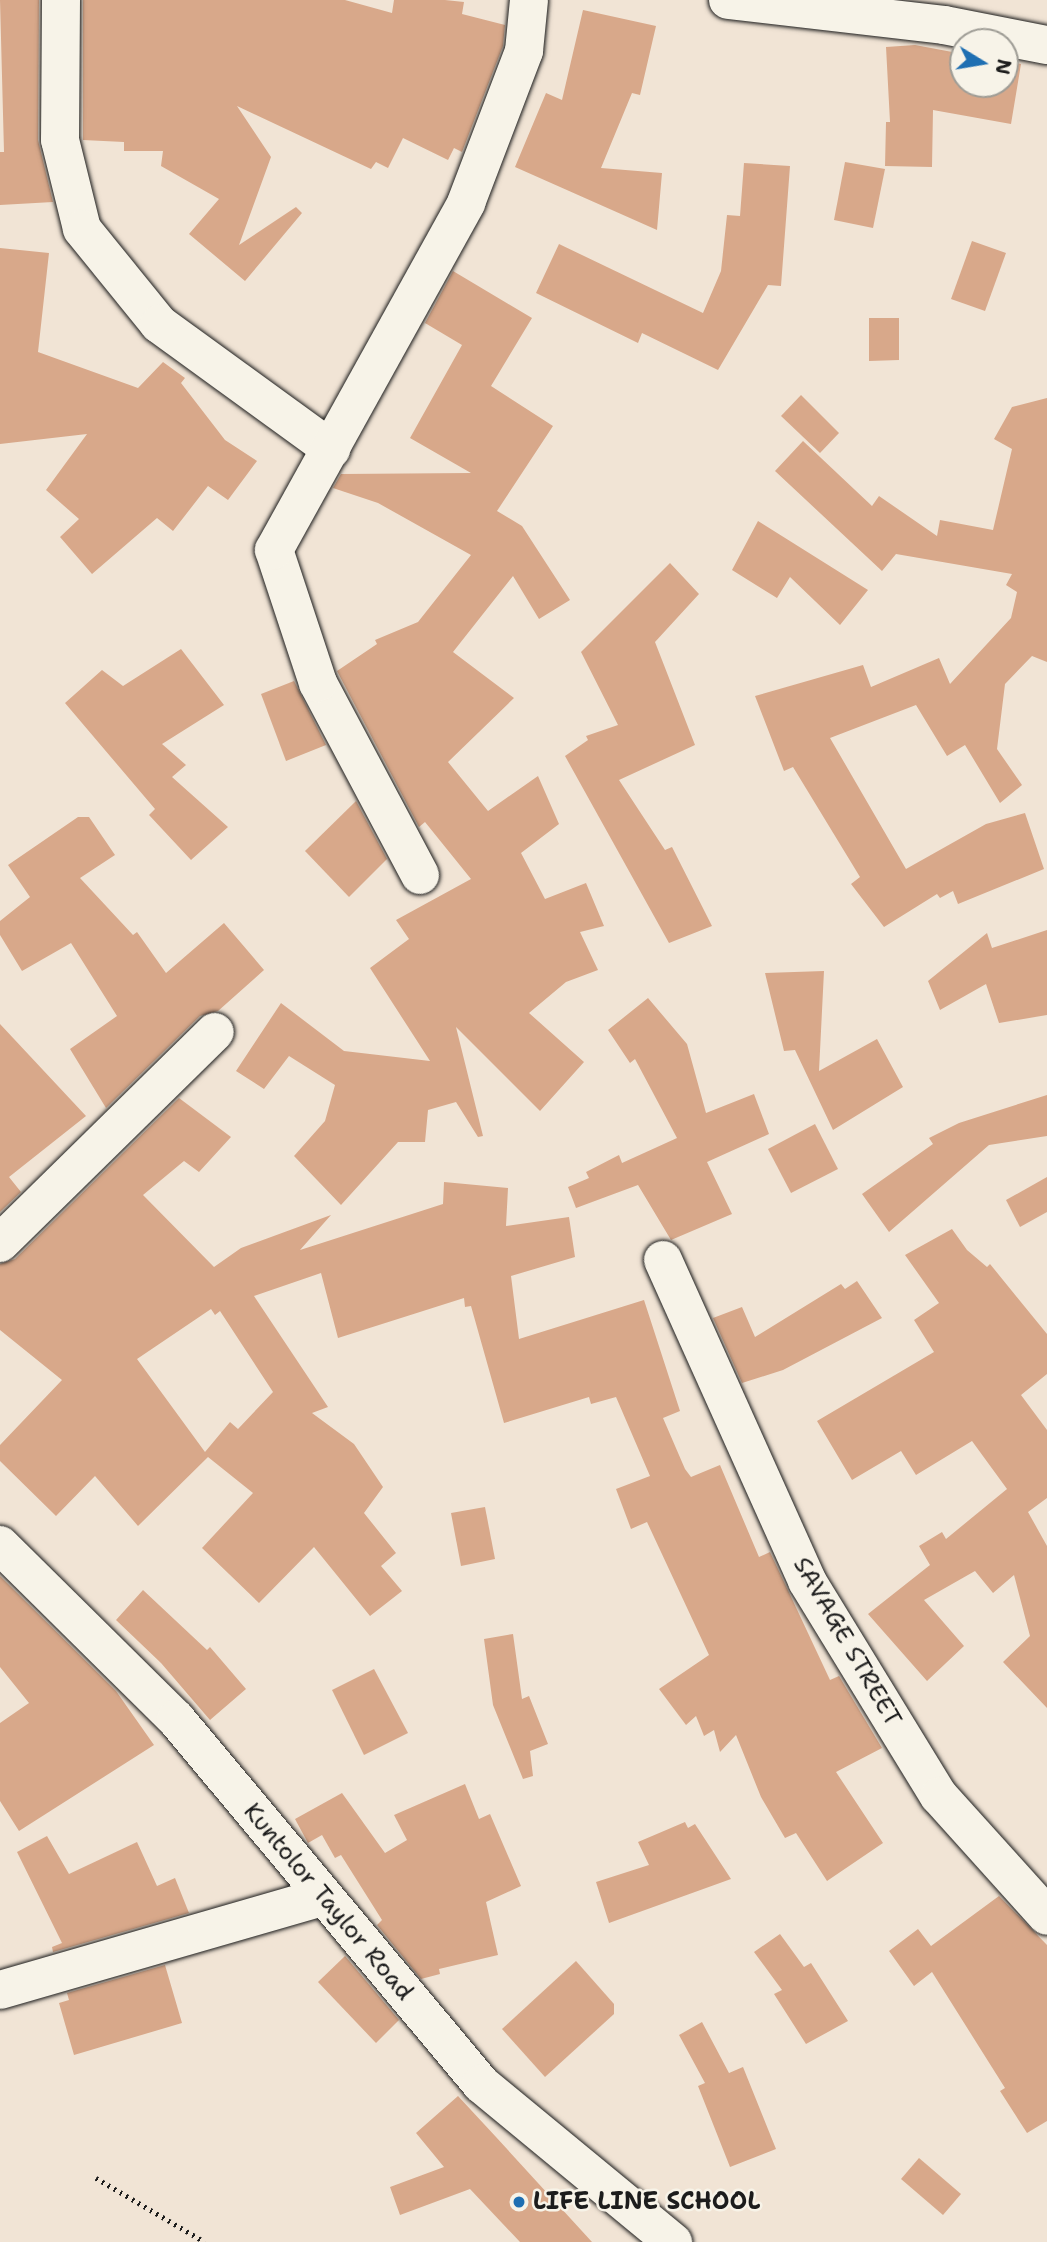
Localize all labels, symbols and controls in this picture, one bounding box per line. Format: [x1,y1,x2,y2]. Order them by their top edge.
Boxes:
north arrow [949,28,1019,98]
text: N [989,57,1017,76]
street label: SAVAGE STREET [787,1552,907,1732]
street label: Kuntolor Taylor Road [237,1798,419,2006]
place label: LIFE LINE SCHOOL [533,2188,760,2216]
marker: LIFE LINE SCHOOL [511,2194,527,2210]

